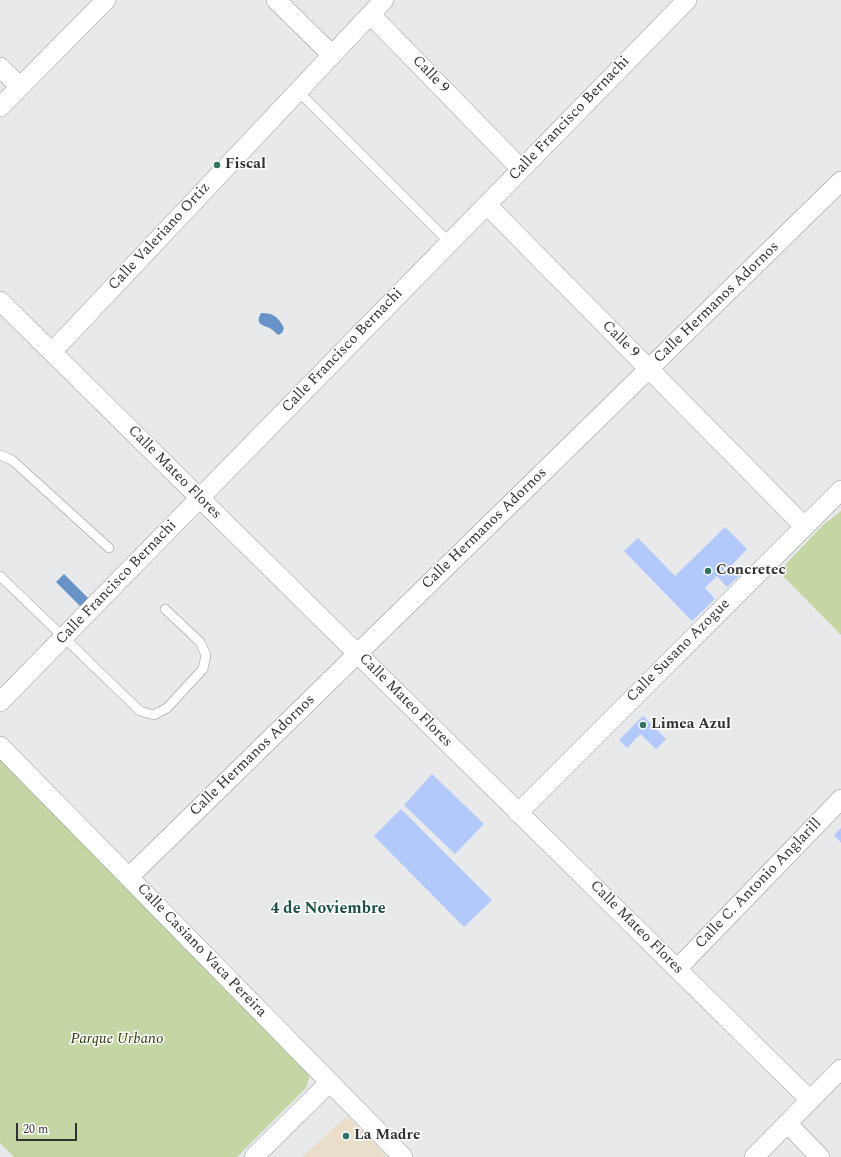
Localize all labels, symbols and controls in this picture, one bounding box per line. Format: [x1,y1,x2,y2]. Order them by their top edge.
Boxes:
street label: Calle 9 [408,52,452,98]
street label: Calle Francisco Bernachi [506,53,634,185]
place label: Fiscal [225,156,266,174]
marker: Fiscal [212,160,222,170]
street label: Calle Valeriano Ortiz [105,179,215,295]
street label: Calle Hermanos Adornos [651,238,783,368]
street label: Calle Francisco Bernachi [279,285,407,417]
street label: Calle 9 [598,318,642,362]
street label: Calle Mateo Flores [123,422,225,524]
street label: Calle Hermanos Adornos [419,464,551,594]
street label: Calle Francisco Bernachi [53,517,181,649]
place label: Concretec [716,562,786,580]
marker: Concretec [703,566,713,576]
street label: Calle Susano Azogue [624,596,734,706]
street label: Calle Mateo Flores [354,650,456,752]
street label: Calle Hermanos Adornos [187,691,319,821]
place label: Limea Azul [651,716,731,734]
marker: Limea Azul [638,720,648,730]
street label: Calle C. Antonio Anglarill [692,815,826,953]
street label: Calle Mateo Flores [585,877,687,979]
street label: Calle Casiano Vaca Pereira [132,880,270,1022]
district label: 4 de Noviembre [270,900,386,920]
park label: Parque Urbano [70,1031,164,1049]
scale bar [18,1115,79,1141]
text: 20 m [23,1120,48,1139]
place label: La Madre [354,1127,420,1145]
marker: La Madre [341,1131,351,1141]

